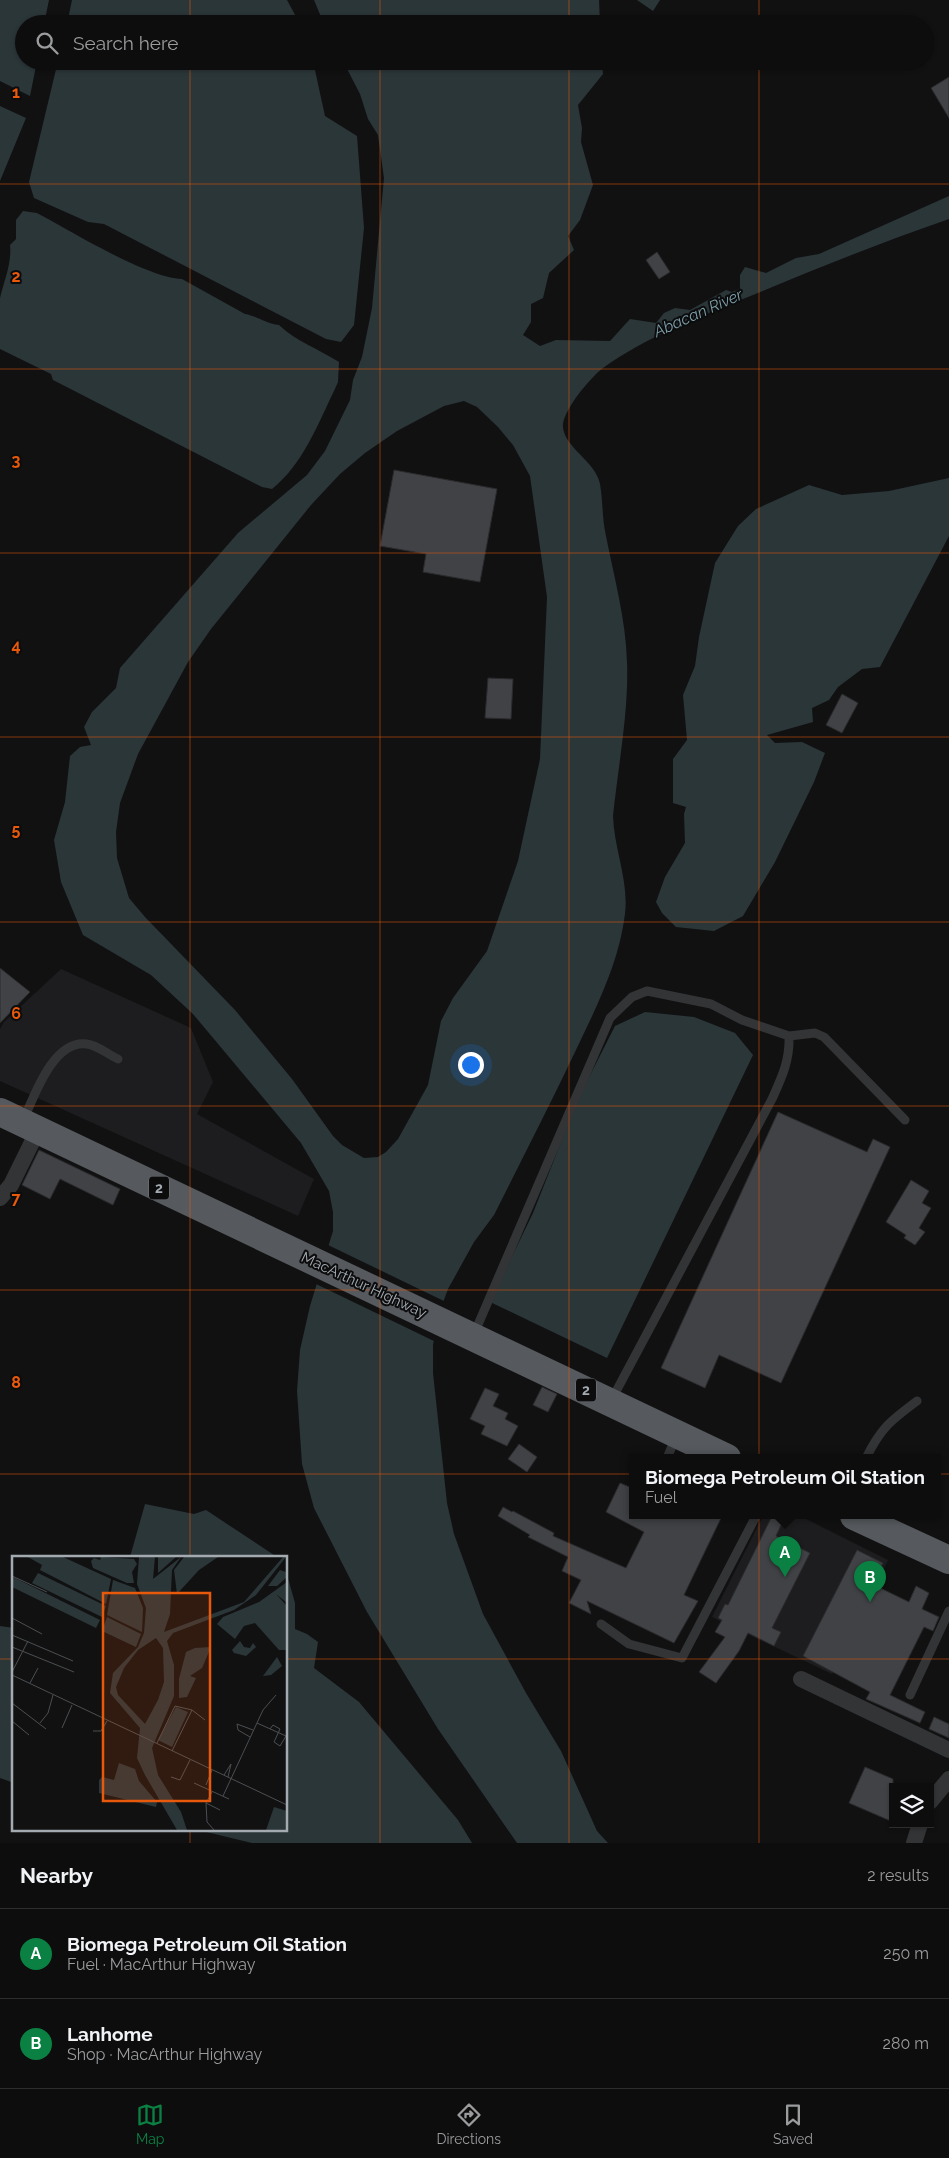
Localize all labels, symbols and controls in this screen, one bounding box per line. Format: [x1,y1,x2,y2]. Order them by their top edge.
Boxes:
search box [15,15,934,70]
icon: search [33,29,61,57]
text: Search here [73,32,179,54]
text: 1 [12,83,20,102]
text: 2 [11,267,21,286]
water label: Abacan River [650,285,746,342]
text: 3 [12,451,21,470]
text: 4 [11,636,21,655]
text: 5 [12,820,21,839]
text: 6 [11,1004,21,1023]
your location [458,1052,484,1078]
road number: 2 [149,1176,169,1200]
text: 7 [12,1189,21,1208]
street label: MacArthur Highway [298,1248,430,1322]
text: 8 [11,1373,21,1392]
road number: 2 [576,1378,596,1402]
popup [629,1454,941,1519]
text: Biomega Petroleum Oil Station [645,1466,925,1488]
text: Fuel [645,1488,677,1507]
pin: A [769,1536,801,1577]
inset map [12,1556,288,1830]
pin: B [854,1561,886,1602]
map controls [889,1783,934,1828]
button: layers [889,1783,934,1828]
text: Nearby [20,1863,93,1888]
text: 2 results [867,1866,929,1885]
text: Biomega Petroleum Oil Station [67,1933,347,1955]
text: A [31,1944,41,1963]
text: 250 m [883,1944,929,1963]
text: Fuel · MacArthur Highway [67,1955,255,1974]
text: Lanhome [67,2023,153,2045]
text: B [31,2034,41,2053]
text: 280 m [883,2034,929,2053]
text: Shop · MacArthur Highway [67,2045,262,2064]
tab: Map [136,2101,164,2147]
tab: Directions [436,2101,501,2147]
tab: Saved [773,2101,813,2147]

